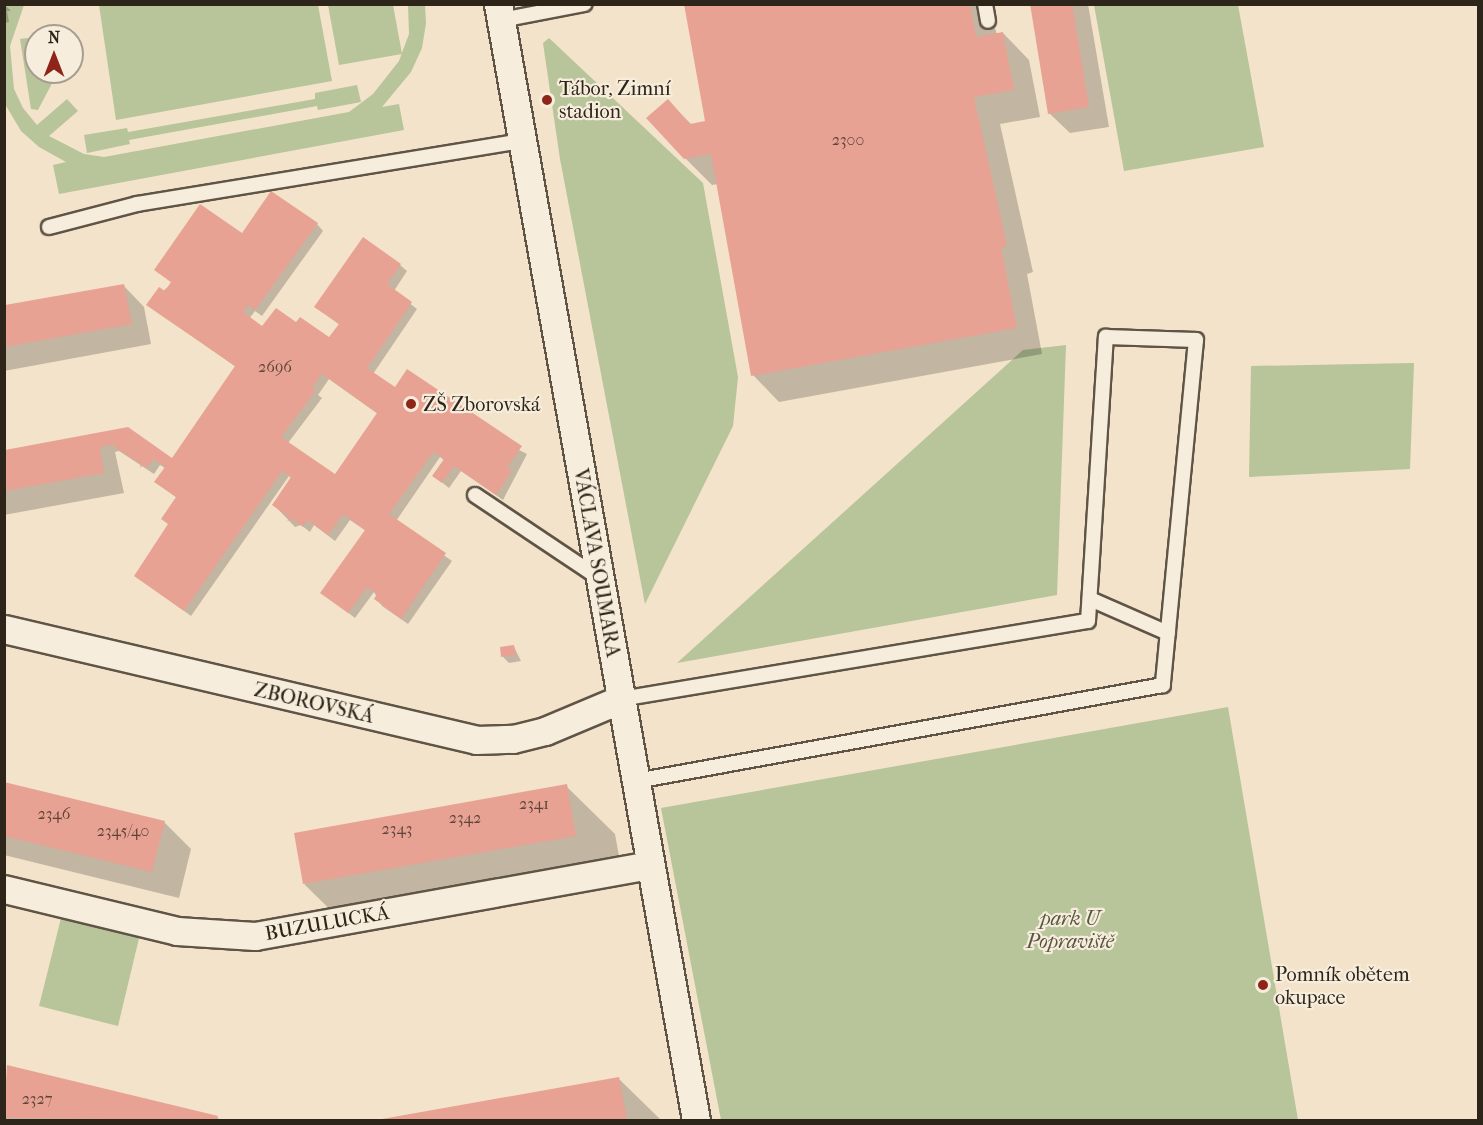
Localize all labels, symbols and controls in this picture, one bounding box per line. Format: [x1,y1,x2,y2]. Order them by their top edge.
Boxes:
north arrow [24,24,84,84]
text: N [48,28,60,47]
place label: Tábor, Zimní stadion [559,77,671,124]
marker: Tábor, Zimní stadion [540,93,554,107]
house number: 2300 [832,130,864,150]
house number: 2696 [258,357,292,377]
place label: ZŠ Zborovská [423,392,540,416]
marker: ZŠ Zborovská [404,397,418,411]
street label: VÁCLAVA SOUMARA [569,467,625,659]
street label: ZBOROVSKÁ [252,678,376,728]
house number: 2341 [519,794,549,814]
house number: 2346 [38,804,70,824]
house number: 2342 [449,808,481,828]
house number: 2343 [382,819,412,839]
house number: 2345/40 [97,821,149,841]
street label: BUZULUCKÁ [263,900,391,946]
park label: park U Popraviště [1026,906,1114,953]
place label: Pomník obětem okupace [1275,962,1410,1009]
marker: Pomník obětem okupace [1256,978,1270,992]
house number: 2327 [22,1089,52,1109]

